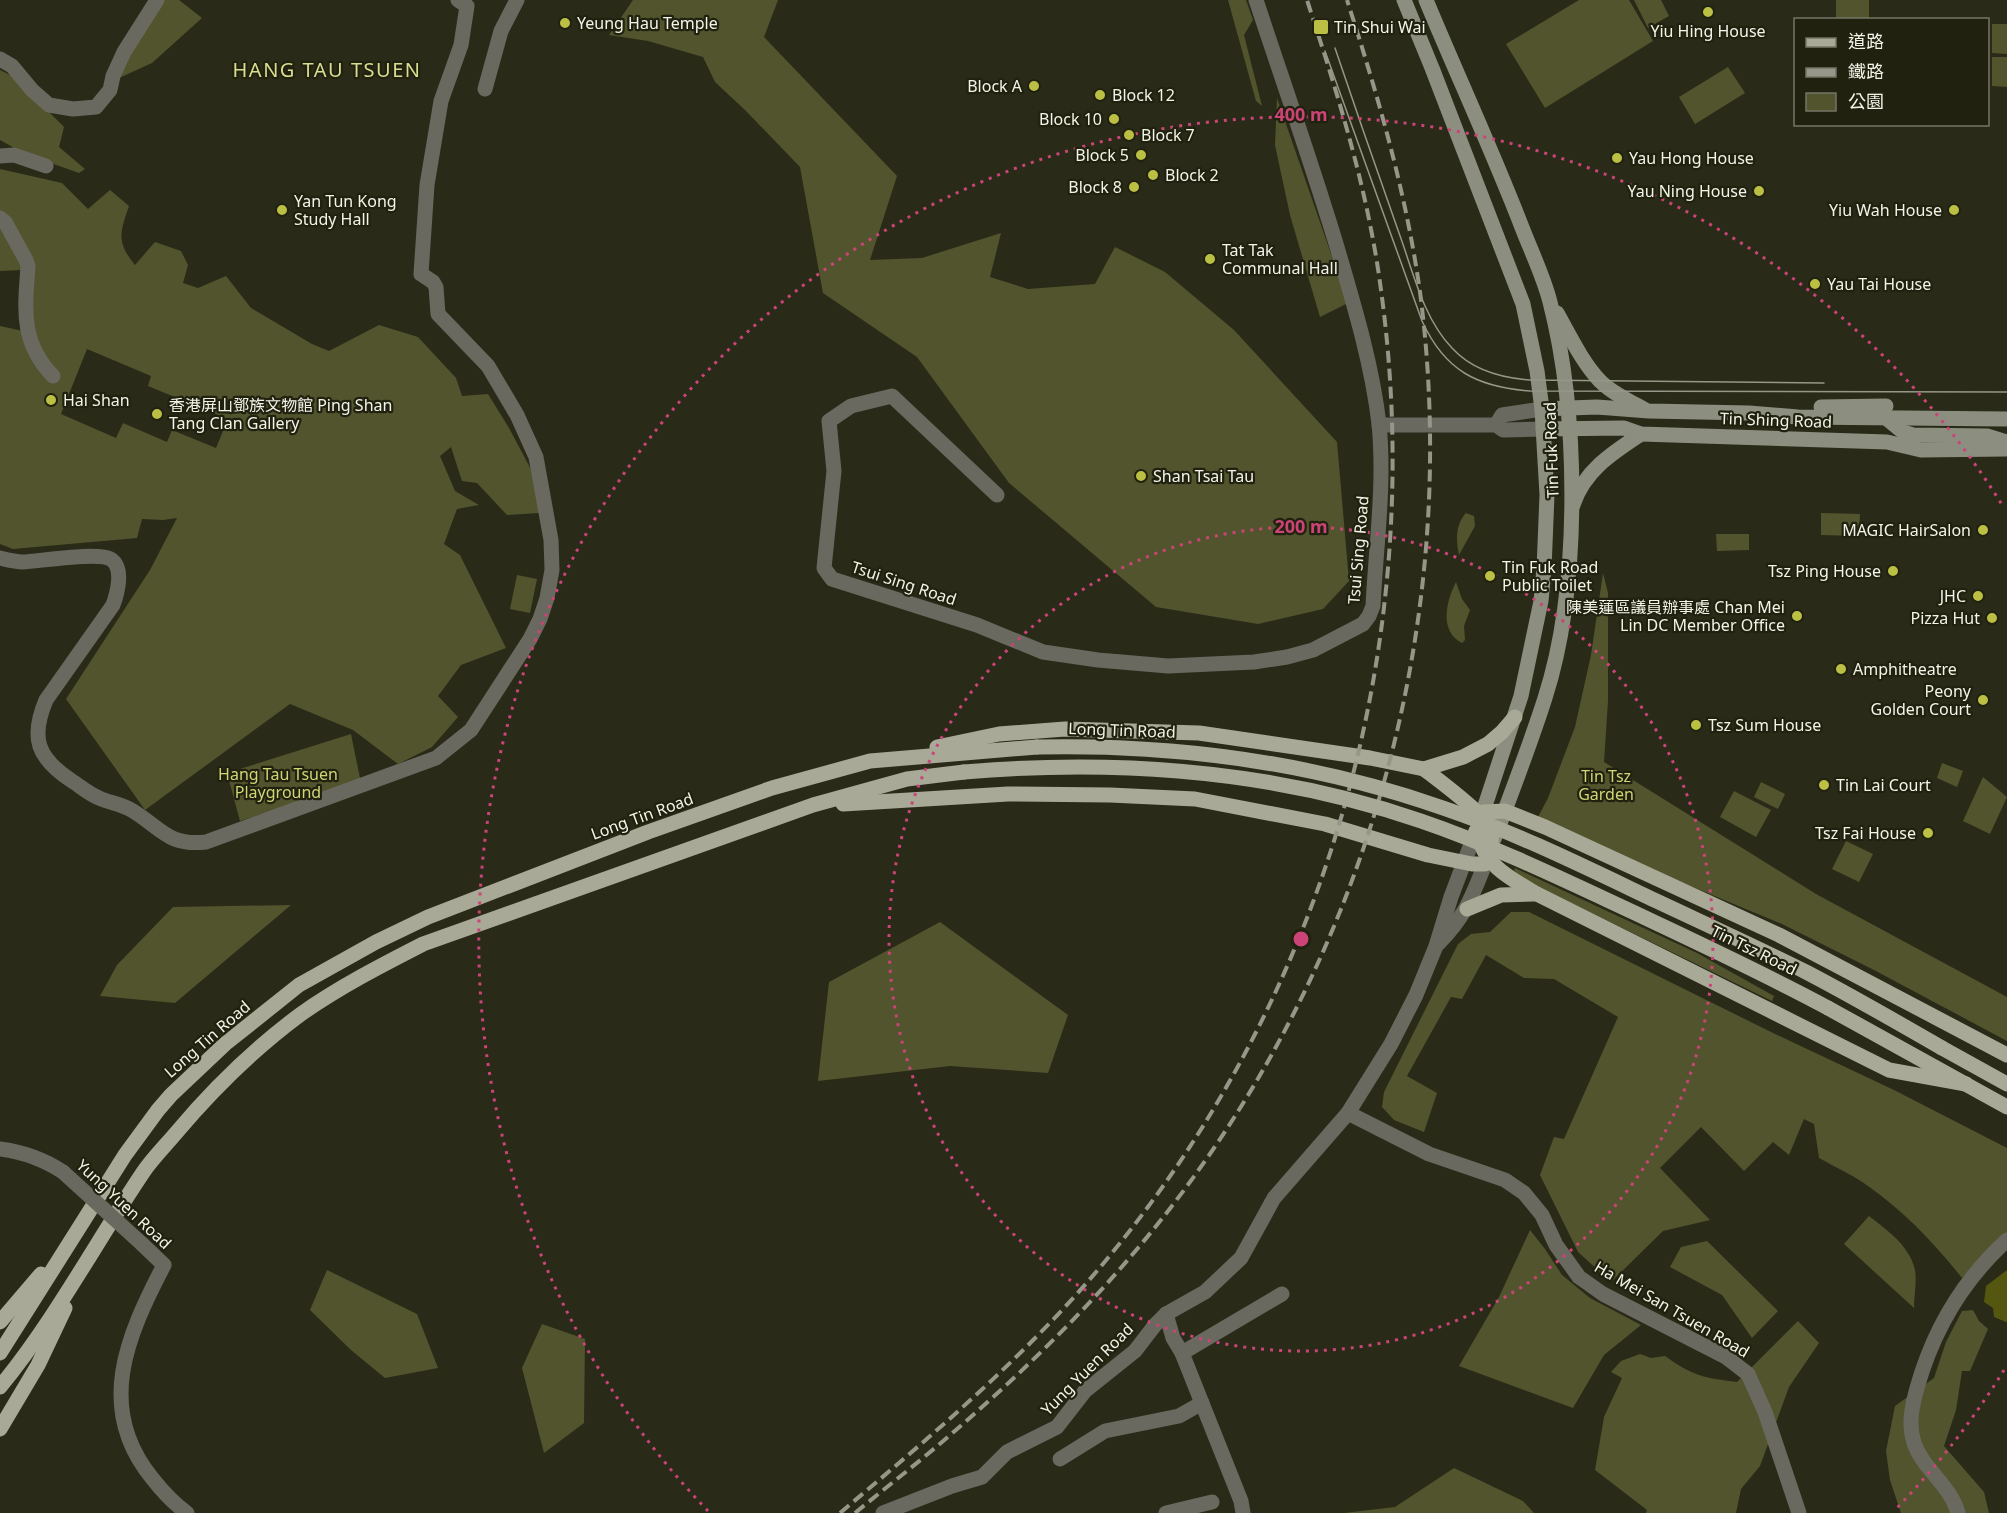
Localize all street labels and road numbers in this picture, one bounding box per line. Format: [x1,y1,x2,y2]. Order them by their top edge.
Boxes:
street label: Tin Fuk Road [1538,401,1564,499]
street label: Tin Shing Road [1720,407,1832,433]
street label: Tsui Sing Road [1342,495,1374,605]
street label: Tsui Sing Road [849,556,959,610]
street label: Long Tin Road [1068,717,1176,743]
street label: Long Tin Road [588,787,696,845]
street label: Tin Tsz Road [1707,920,1801,980]
street label: Long Tin Road [159,995,255,1083]
street label: Yung Yuen Road [72,1154,176,1254]
street label: Ha Mei San Tsuen Road [1590,1256,1754,1362]
street label: Yung Yuen Road [1036,1318,1138,1420]

